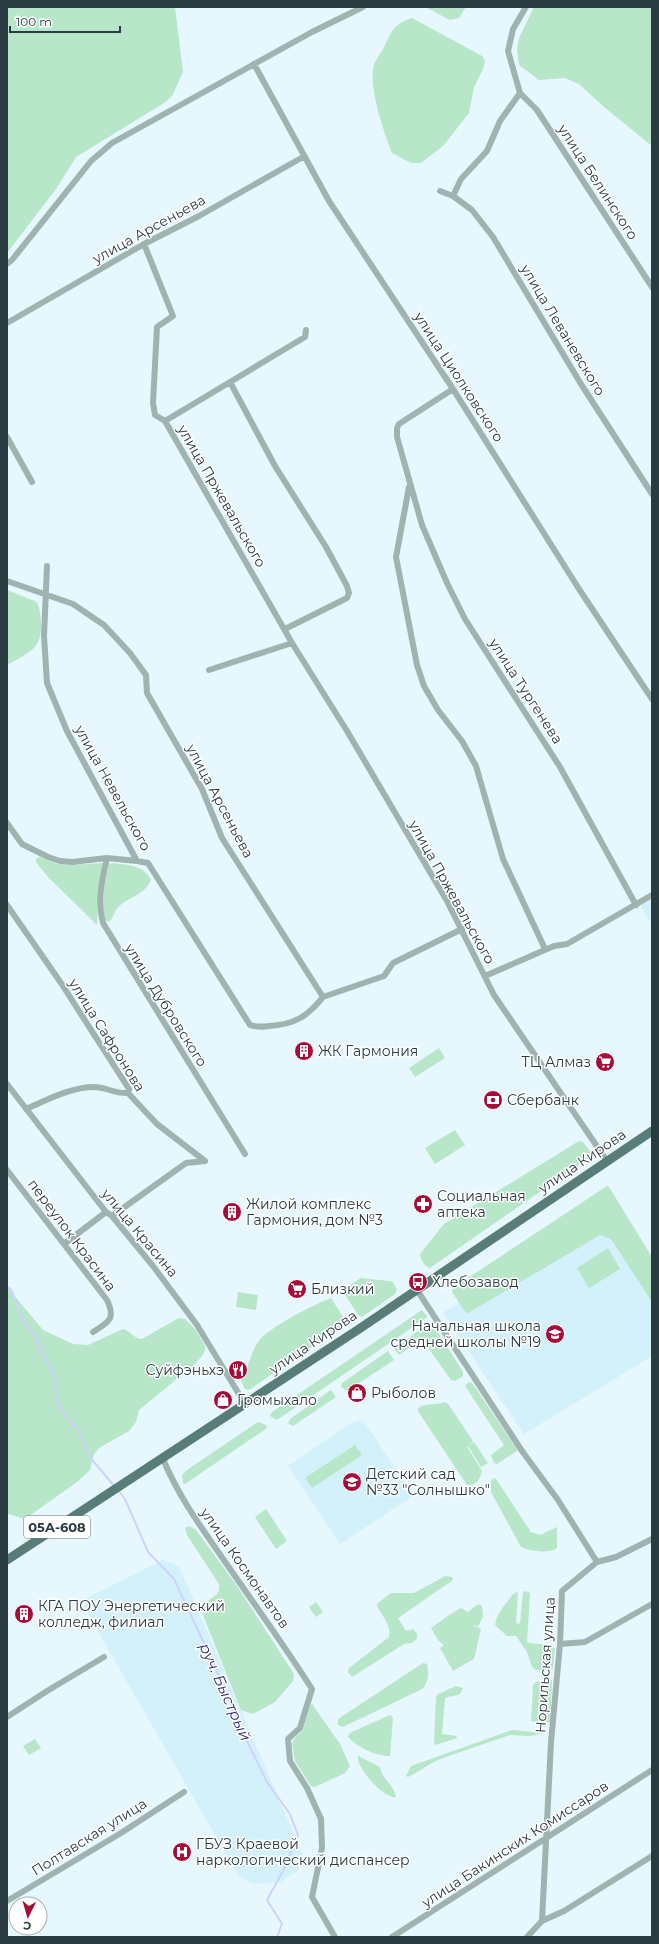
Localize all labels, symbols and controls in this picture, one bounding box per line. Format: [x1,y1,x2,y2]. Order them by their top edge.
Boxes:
scale bar [10,8,120,34]
text: 100 m [16,14,52,29]
street label: улица Белинского [553,120,642,243]
street label: улица Арсеньева [88,190,209,268]
street label: улица Леваневского [516,260,609,399]
street label: улица Циолковского [410,308,508,446]
street label: улица Пржевальского [173,421,270,571]
street label: улица Тургенева [485,634,567,747]
street label: улица Невельского [70,721,155,854]
street label: улица Арсеньева [182,740,258,861]
street label: улица Пржевальского [404,816,499,967]
street label: улица Дубровского [120,939,211,1070]
street label: улица Сафронова [64,974,149,1095]
building icon: ЖК Гармония [293,1040,315,1062]
place label: ЖК Гармония [318,1042,418,1060]
supermarket icon: ТЦ Алмаз [594,1051,616,1073]
place label: ТЦ Алмаз [522,1053,591,1071]
bank icon: Сбербанк [482,1089,504,1111]
place label: Сбербанк [507,1091,579,1109]
street label: улица Кирова [534,1125,629,1198]
street label: переулок Красина [24,1175,120,1295]
street label: улица Красина [97,1184,182,1281]
place label: Социальная аптека [437,1187,526,1221]
pharmacy icon: Социальная аптека [412,1193,434,1215]
place label: Жилой комплекс Гармония, дом №3 [246,1195,383,1229]
building icon: Жилой комплекс Гармония, дом №3 [221,1201,243,1223]
bus stop icon: Хлебoзавод [407,1271,429,1293]
place label: Хлебoзавод [432,1273,519,1291]
supermarket icon: Близкий [286,1278,308,1300]
place label: Близкий [311,1280,374,1298]
street label: улица Кирова [265,1306,360,1379]
place label: Начальная школа средней школы №19 [390,1317,541,1351]
school or university icon: Начальная школа средней школы №19 [544,1323,566,1345]
restaurant icon: Суйфэньхэ [227,1359,249,1381]
place label: Суйфэньхэ [145,1361,224,1379]
shop icon: Рыболов [346,1382,368,1404]
place label: Рыболов [371,1384,436,1402]
shop icon: Громыхало [212,1389,234,1411]
place label: Громыхало [237,1391,317,1409]
place label: Детский сад №33 "Солнышко" [366,1465,490,1499]
school or university icon: Детский сад №33 "Солнышко" [341,1471,363,1493]
street label: улица Космонавтов [196,1503,293,1632]
road number: 05А-608 [24,1516,90,1538]
street label: Норильская улица [531,1596,559,1734]
place label: КГА ПОУ Энергетический колледж, филиал [38,1597,225,1631]
building icon: КГА ПОУ Энергетический колледж, филиал [13,1603,35,1625]
water label: руч. Быстрый [195,1640,256,1744]
street label: улица Бакинских Комиссаров [417,1777,612,1912]
street label: Полтавская улица [28,1794,150,1880]
place label: ГБУЗ Краевой наркологический диспансер [196,1835,410,1869]
hospital icon: ГБУЗ Краевой наркологический диспансер [171,1841,193,1863]
north arrow [8,1896,48,1936]
text: С [23,1919,32,1933]

